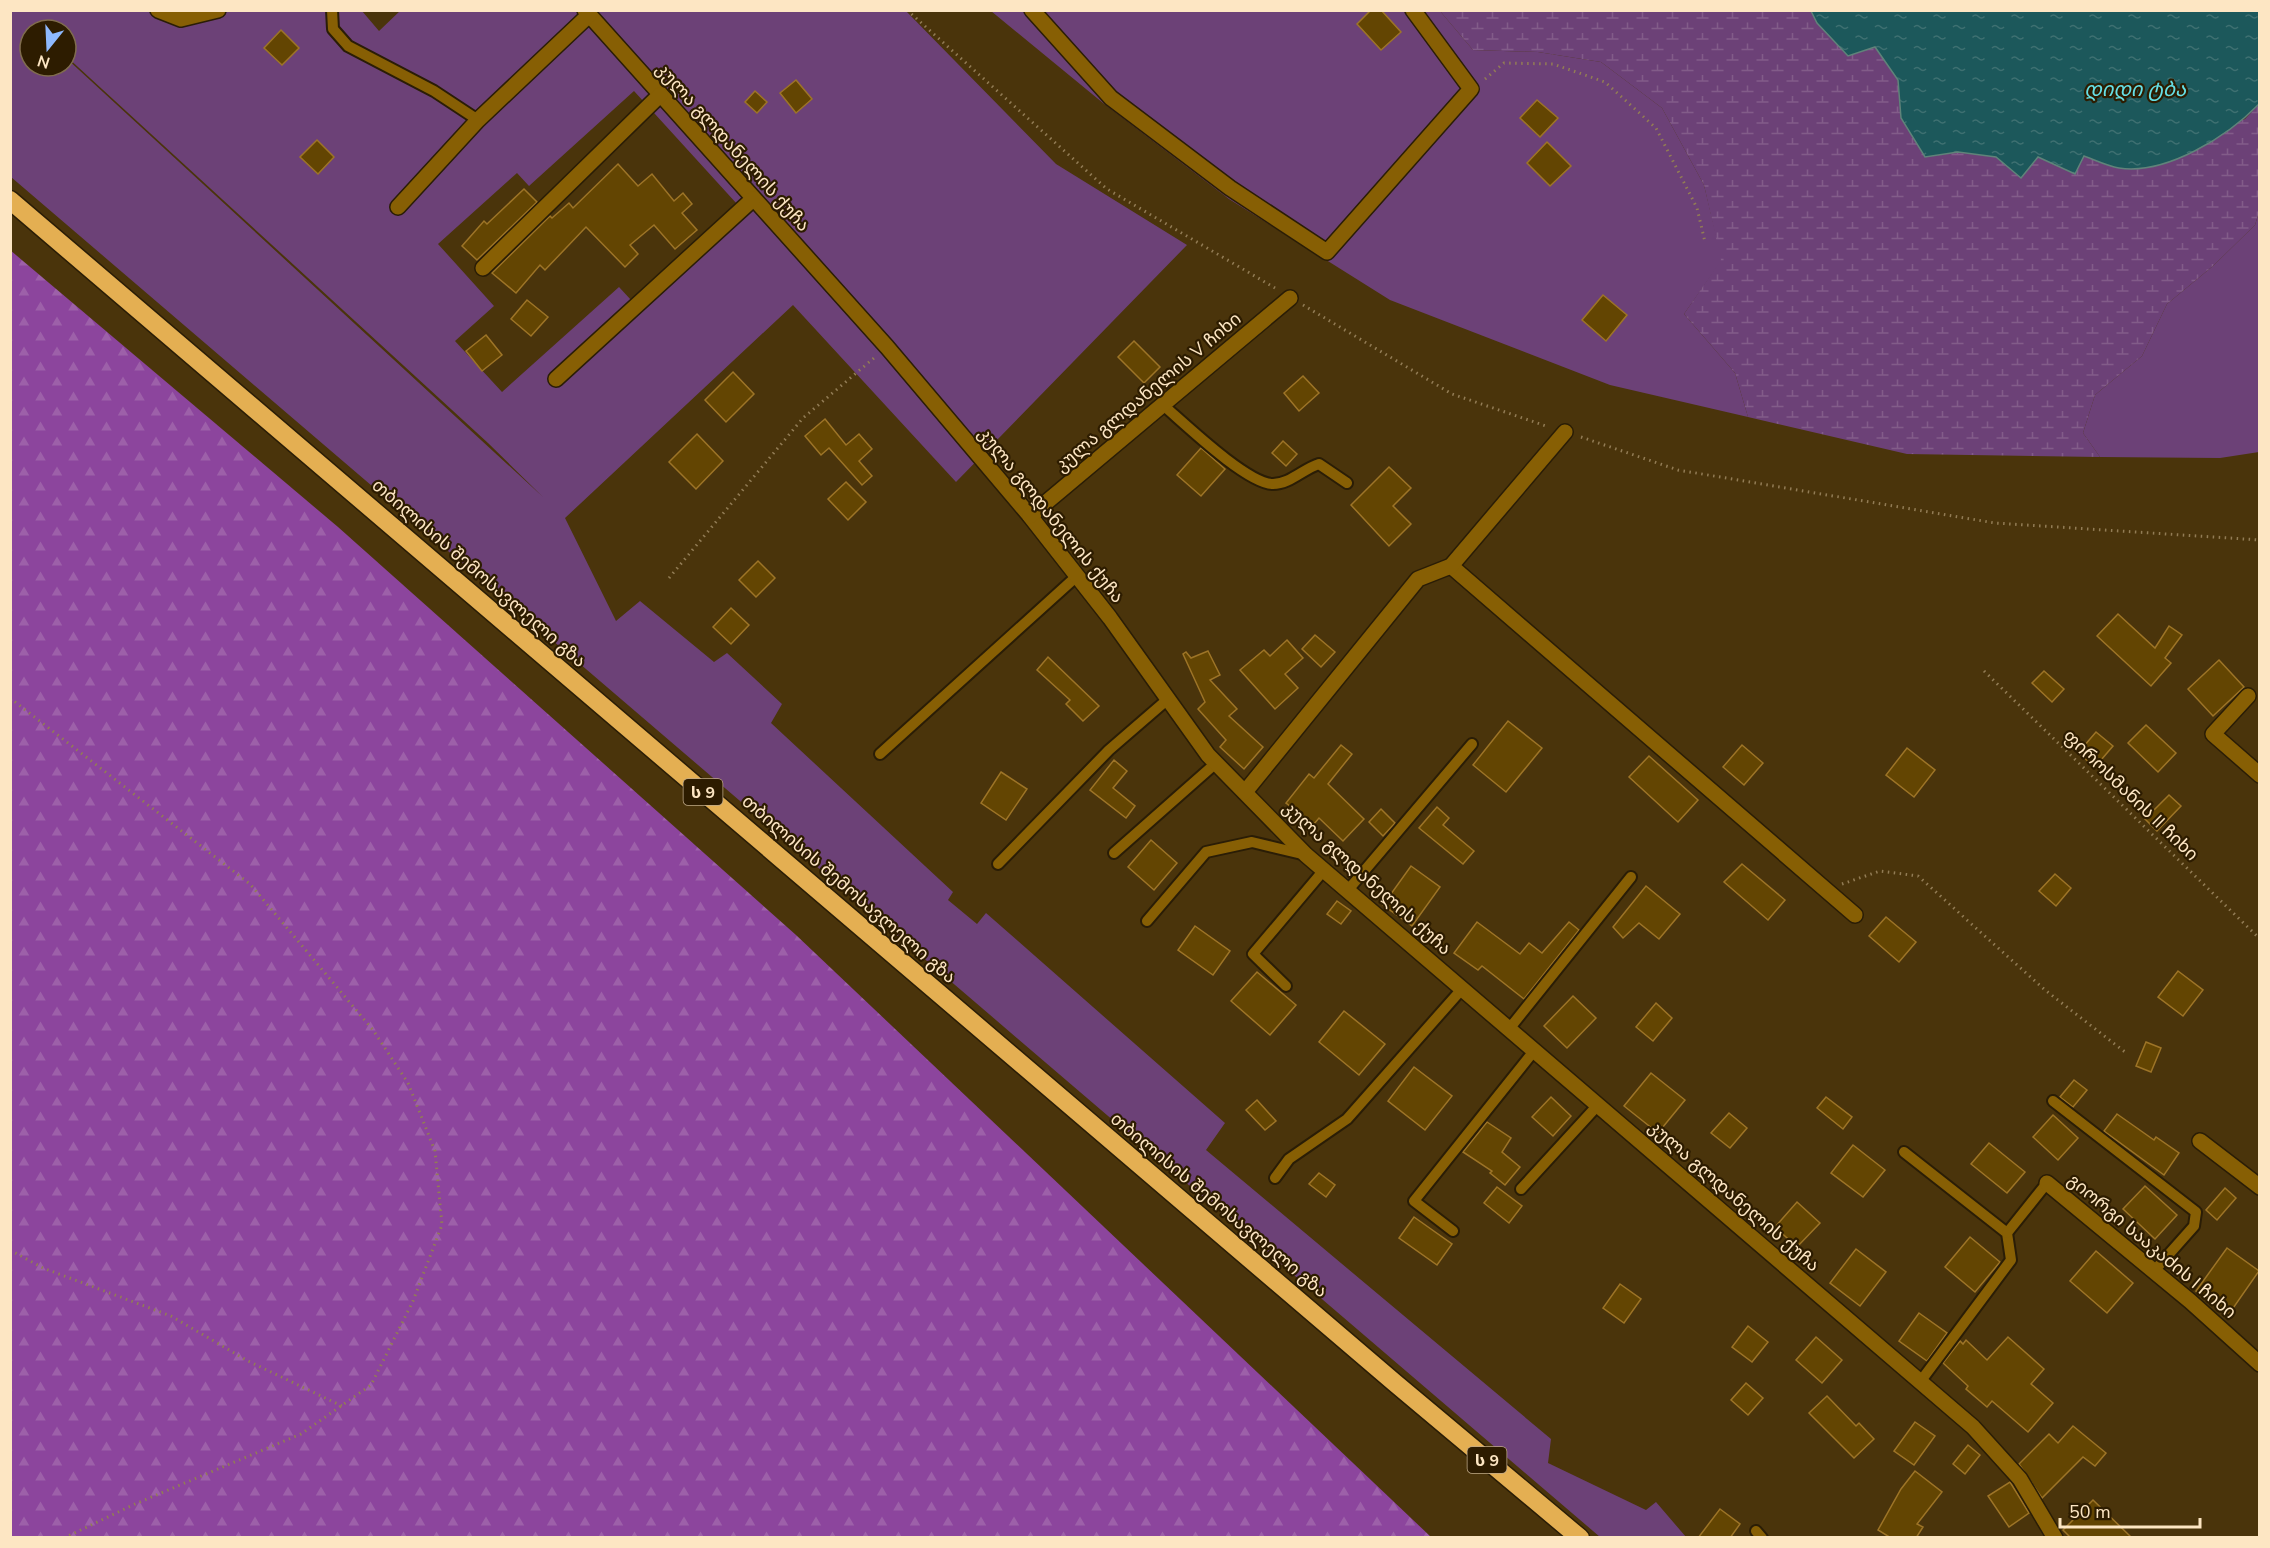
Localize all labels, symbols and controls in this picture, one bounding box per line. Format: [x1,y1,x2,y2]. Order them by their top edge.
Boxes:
north arrow [18,18,78,78]
text: N [35,49,53,74]
street label: კულა გლდანელის ქუჩა [651,57,815,237]
water label: დიდი ტბა [2084,76,2187,103]
street label: კულა გლდანელის V ჩიხი [1050,307,1246,477]
street label: კულა გლდანელის ქუჩა [973,422,1129,608]
street label: თბილისის შემოსავლელი გზა [367,473,591,673]
street label: ფიროსმანის II ჩიხი [2058,724,2204,866]
road number: ს 9 [684,779,722,805]
street label: თბილისის შემოსავლელი გზა [737,789,961,989]
street label: კულა გლდანელის ქუჩა [1277,796,1457,960]
street label: თბილისის შემოსავლელი გზა [1105,1107,1333,1303]
street label: კულა გლდანელის ქუჩა [1643,1115,1825,1277]
street label: გიორგი სააკაძის I ჩიხი [2062,1168,2242,1324]
road number: ს 9 [1468,1447,1506,1473]
scale bar [2060,1491,2200,1529]
text: 50 m [2069,1500,2111,1524]

